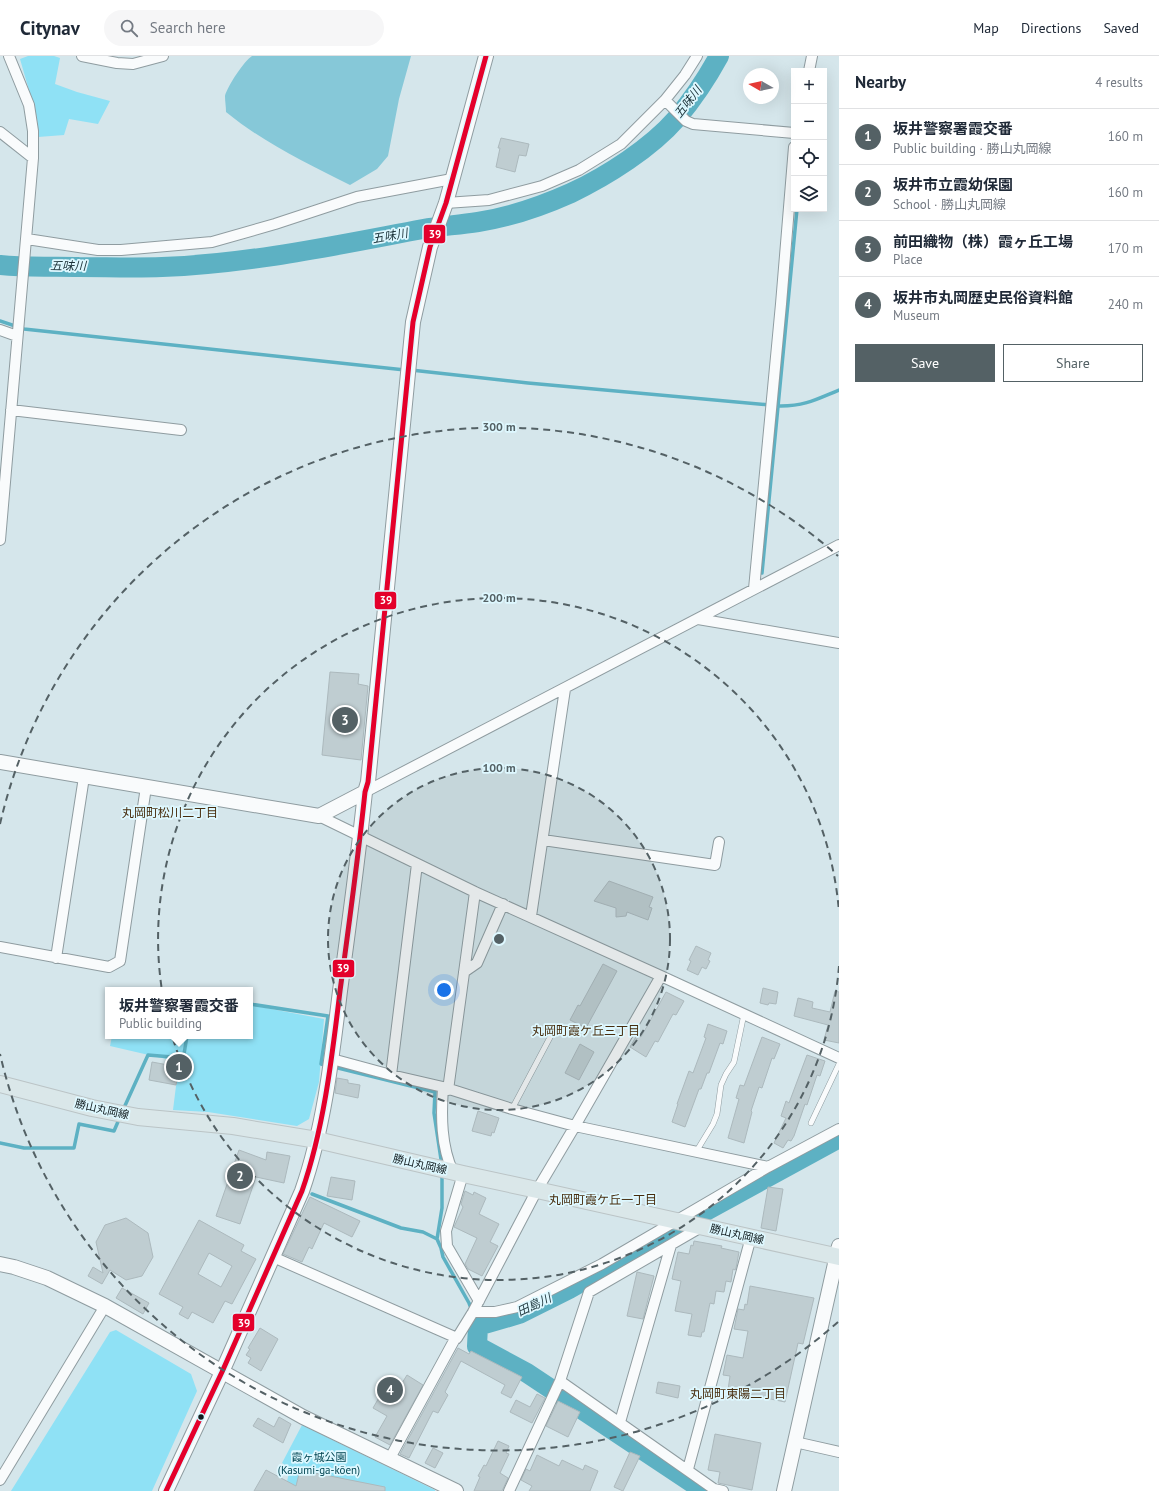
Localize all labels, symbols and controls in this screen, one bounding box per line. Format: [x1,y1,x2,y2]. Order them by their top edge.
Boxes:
search box [104,10,384,46]
text: Citynav [20,16,80,40]
icon: search [118,17,140,39]
text: Search here [150,18,226,37]
text: Map [973,19,999,37]
text: Directions [1021,19,1081,37]
text: Saved [1103,19,1139,37]
north arrow [743,68,779,104]
map controls [791,68,827,212]
button: + [791,68,827,104]
text: Nearby [855,71,906,93]
text: 4 results [1095,74,1143,91]
water label: 五味川 [671,81,706,120]
button: − [791,104,827,140]
text: 坂井警察署霞交番 [893,119,1013,138]
text: 1 [864,128,872,145]
text: 160 m [1108,128,1143,145]
button: locate [791,140,827,176]
text: Public building · 勝山丸岡線 [893,140,1051,157]
text: 坂井市立霞幼保園 [893,175,1013,194]
button: layers [791,176,827,212]
text: 2 [864,184,872,201]
text: 160 m [1108,184,1143,201]
text: School · 勝山丸岡線 [893,196,1006,213]
line badge: 39 [423,224,446,244]
water label: 五味川 [371,225,411,246]
text: 39 [429,227,441,241]
text: 前田織物（株）霞ヶ丘工場 [893,232,1073,251]
text: 3 [864,240,872,257]
text: 170 m [1108,240,1143,257]
text: Place [893,251,923,268]
water label: 五味川 [50,258,88,273]
text: 坂井市丸岡歴史民俗資料館 [893,288,1073,307]
text: 4 [864,296,872,313]
text: 240 m [1108,296,1143,313]
text: Museum [893,307,940,324]
button: Save [855,344,995,382]
button: Share [1003,344,1143,382]
text: 300 m [482,419,516,434]
text: 200 m [482,590,516,605]
line badge: 39 [374,591,397,610]
text: 39 [380,593,392,607]
pin: 3 [332,705,358,735]
text: 100 m [482,760,516,775]
district label: 丸岡町松川二丁目 [122,805,218,820]
centre of rings [492,932,506,946]
line badge: 39 [332,959,355,978]
text: 39 [337,961,349,975]
your location [434,980,454,1000]
popup [105,987,253,1039]
text: 坂井警察署霞交番 [119,996,239,1015]
text: Public building [119,1015,202,1032]
district label: 丸岡町霞ケ丘三丁目 [532,1023,640,1038]
pin: 1 [166,1052,192,1082]
street label: 勝山丸岡線 [74,1096,130,1122]
street label: 勝山丸岡線 [392,1151,448,1177]
pin: 2 [227,1161,253,1191]
district label: 丸岡町霞ケ丘一丁目 [549,1192,657,1207]
street label: 勝山丸岡線 [709,1221,765,1247]
water label: 田島川 [514,1289,555,1319]
line badge: 39 [232,1313,255,1332]
text: 39 [238,1316,250,1330]
pin: 4 [377,1375,403,1405]
district label: 丸岡町東陽二丁目 [690,1386,786,1401]
unlabelled marker [196,1412,206,1422]
park label: 霞ヶ城公園 (Kasumi-ga-kōen) [278,1450,360,1477]

